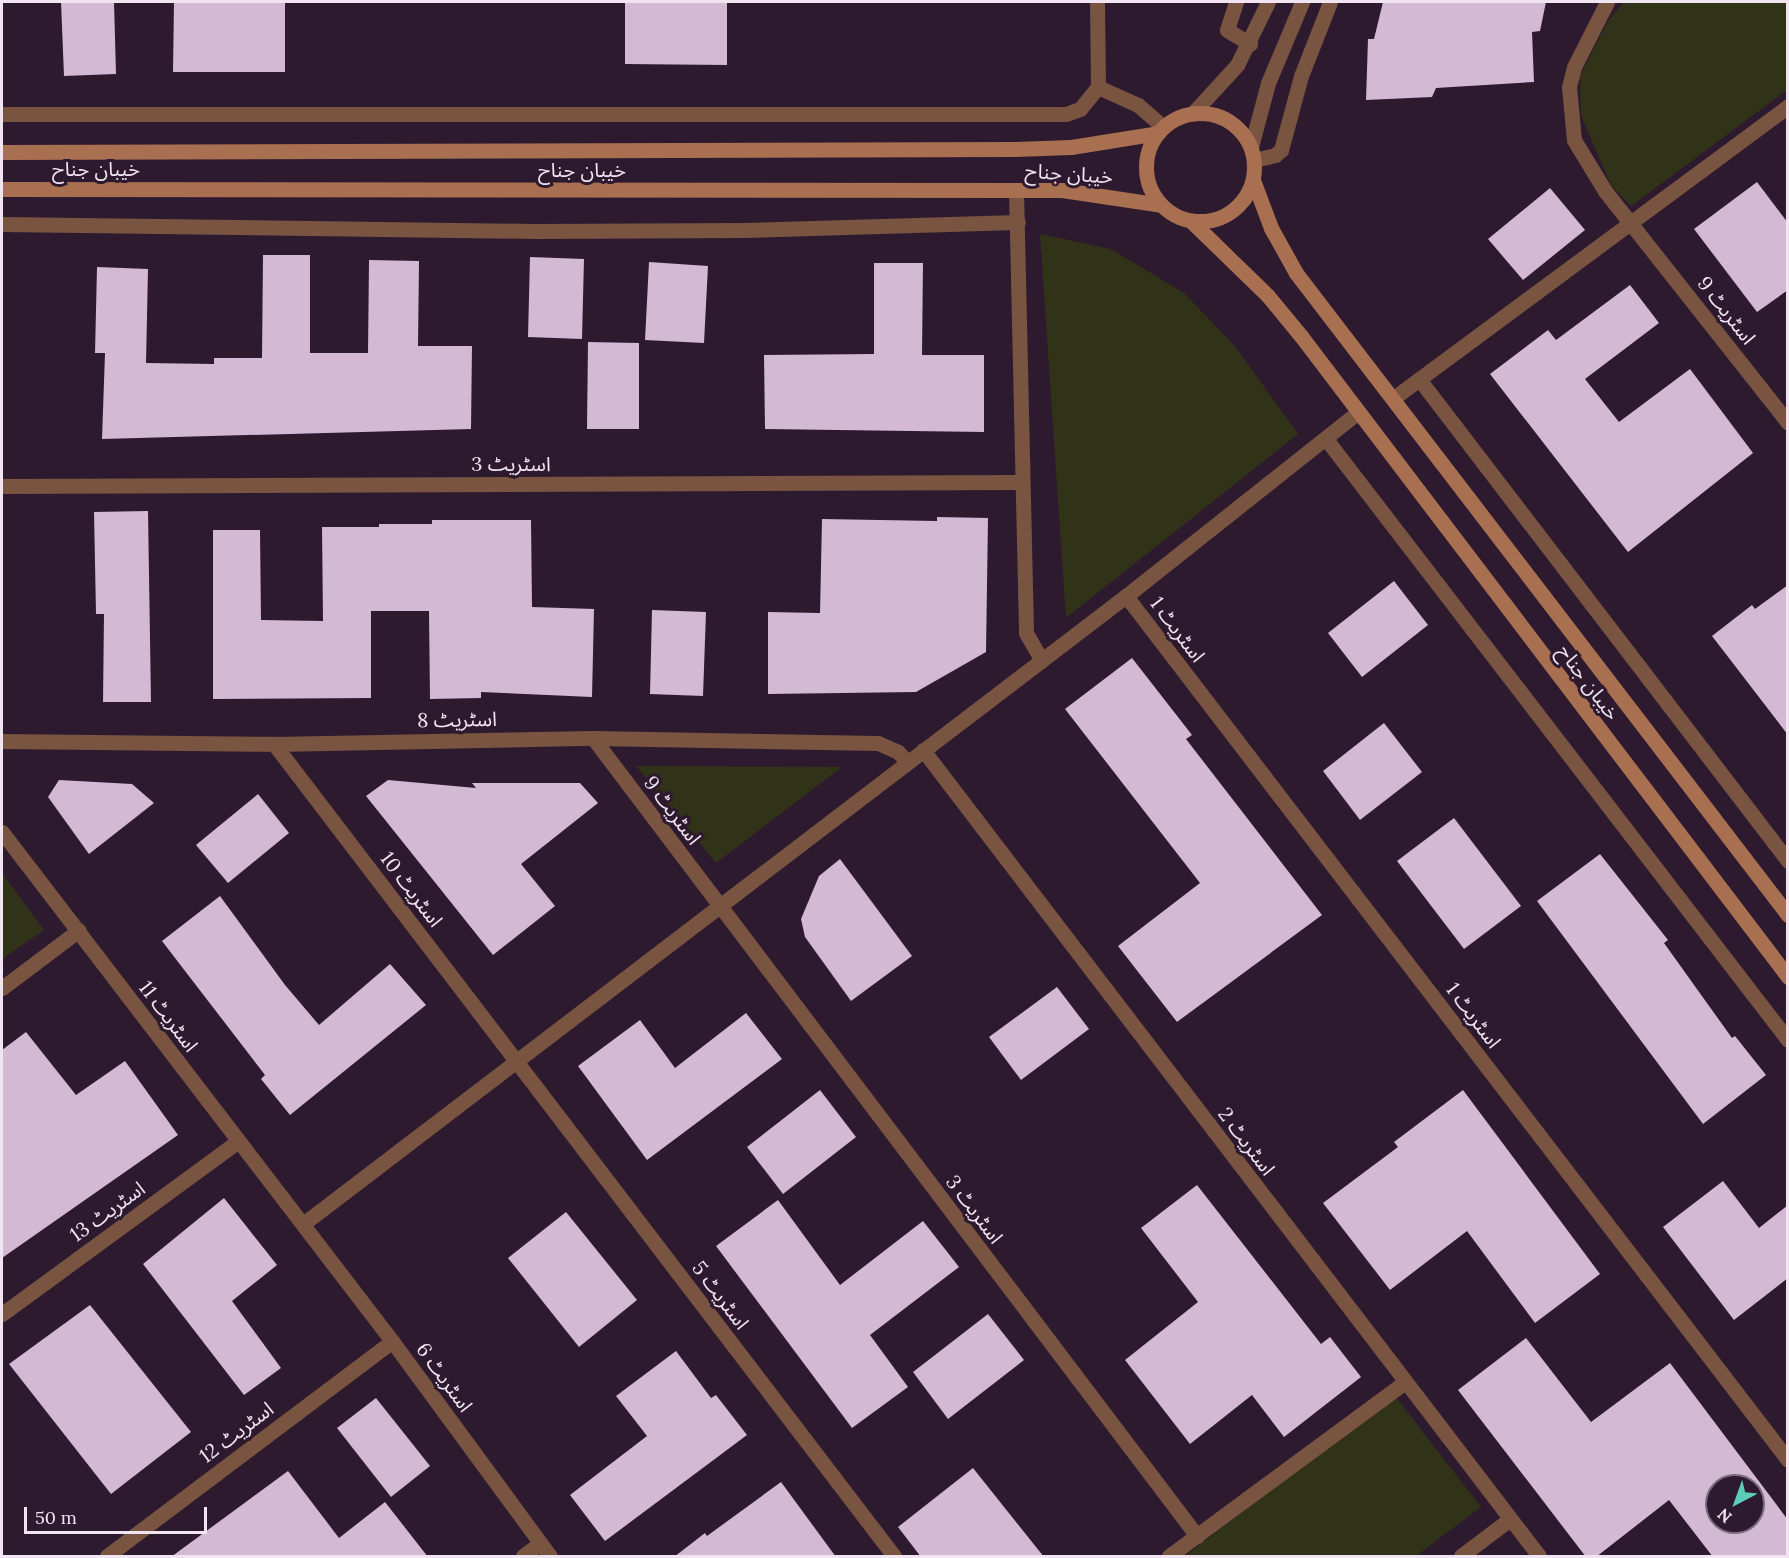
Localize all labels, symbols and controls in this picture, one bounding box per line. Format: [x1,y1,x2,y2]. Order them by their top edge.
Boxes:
street label: خیبان جناح [52,156,140,180]
street label: خیبان جناح [538,157,626,181]
street label: خیبان جناح [1024,158,1114,188]
street label: اسٹریٹ 9 [1693,271,1761,349]
street label: اسٹریٹ 3 [471,451,551,475]
street label: اسٹریٹ 1 [1146,592,1210,666]
street label: خیبان جناح [1553,640,1625,724]
street label: اسٹریٹ 8 [417,706,497,732]
street label: اسٹریٹ 9 [639,771,707,849]
street label: اسٹریٹ 10 [376,847,448,931]
street label: اسٹریٹ 11 [134,976,204,1056]
street label: اسٹریٹ 1 [1442,978,1506,1052]
street label: اسٹریٹ 2 [1214,1102,1280,1180]
street label: اسٹریٹ 3 [942,1170,1008,1248]
street label: اسٹریٹ 13 [65,1176,149,1246]
street label: اسٹریٹ 5 [688,1256,754,1334]
street label: اسٹریٹ 6 [412,1338,478,1416]
street label: اسٹریٹ 12 [194,1396,278,1468]
north arrow [1705,1474,1765,1534]
scale bar [27,1495,210,1533]
text: N [1713,1504,1736,1528]
text: 50 m [35,1506,77,1529]

